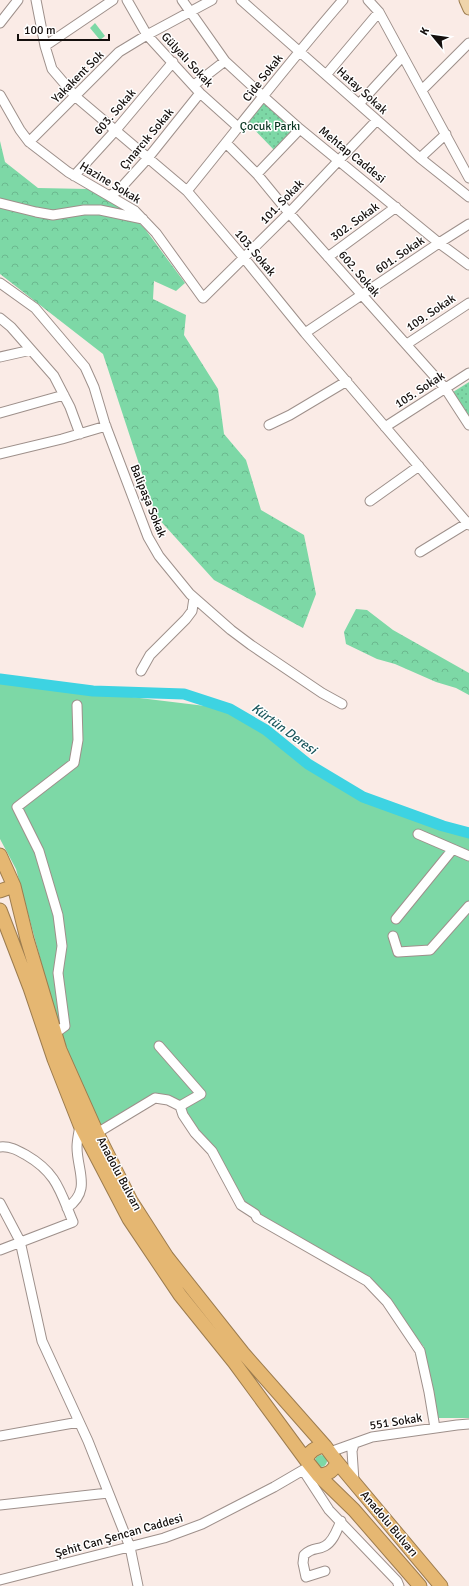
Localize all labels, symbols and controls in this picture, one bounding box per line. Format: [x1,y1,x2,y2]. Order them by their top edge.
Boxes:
scale bar [18,16,109,42]
north arrow [413,16,453,56]
text: 100 m [24,23,56,38]
text: K [417,25,432,38]
street label: Gülyalı Sokak [158,29,216,91]
street label: Yakakent Sok [49,48,107,106]
street label: Cide Sokak [240,51,286,105]
street label: Hatay Sokak [333,64,391,118]
street label: 603. Sokak [91,86,139,138]
street label: Çınarcık Sokak [117,105,177,173]
park label: Çocuk Parkı [240,119,300,134]
street label: Mehtap Caddesi [315,123,389,187]
street label: Hazine Sokak [77,159,143,207]
street label: 101. Sokak [257,177,307,227]
street label: 302. Sokak [328,199,382,245]
street label: 103. Sokak [231,227,279,279]
street label: 601. Sokak [372,233,428,277]
street label: 602. Sokak [335,248,383,300]
street label: 109. Sokak [403,291,459,335]
street label: 105. Sokak [392,368,448,412]
street label: Balipaşa Sokak [127,462,169,540]
water label: Kürtün Deresi [248,700,321,759]
street label: Anadolu Bulvarı [93,1134,145,1214]
street label: 551 Sokak [369,1410,423,1434]
street label: Anadolu Bulvarı [357,1488,421,1560]
street label: Şehit Can Şencan Caddesi [53,1511,185,1561]

